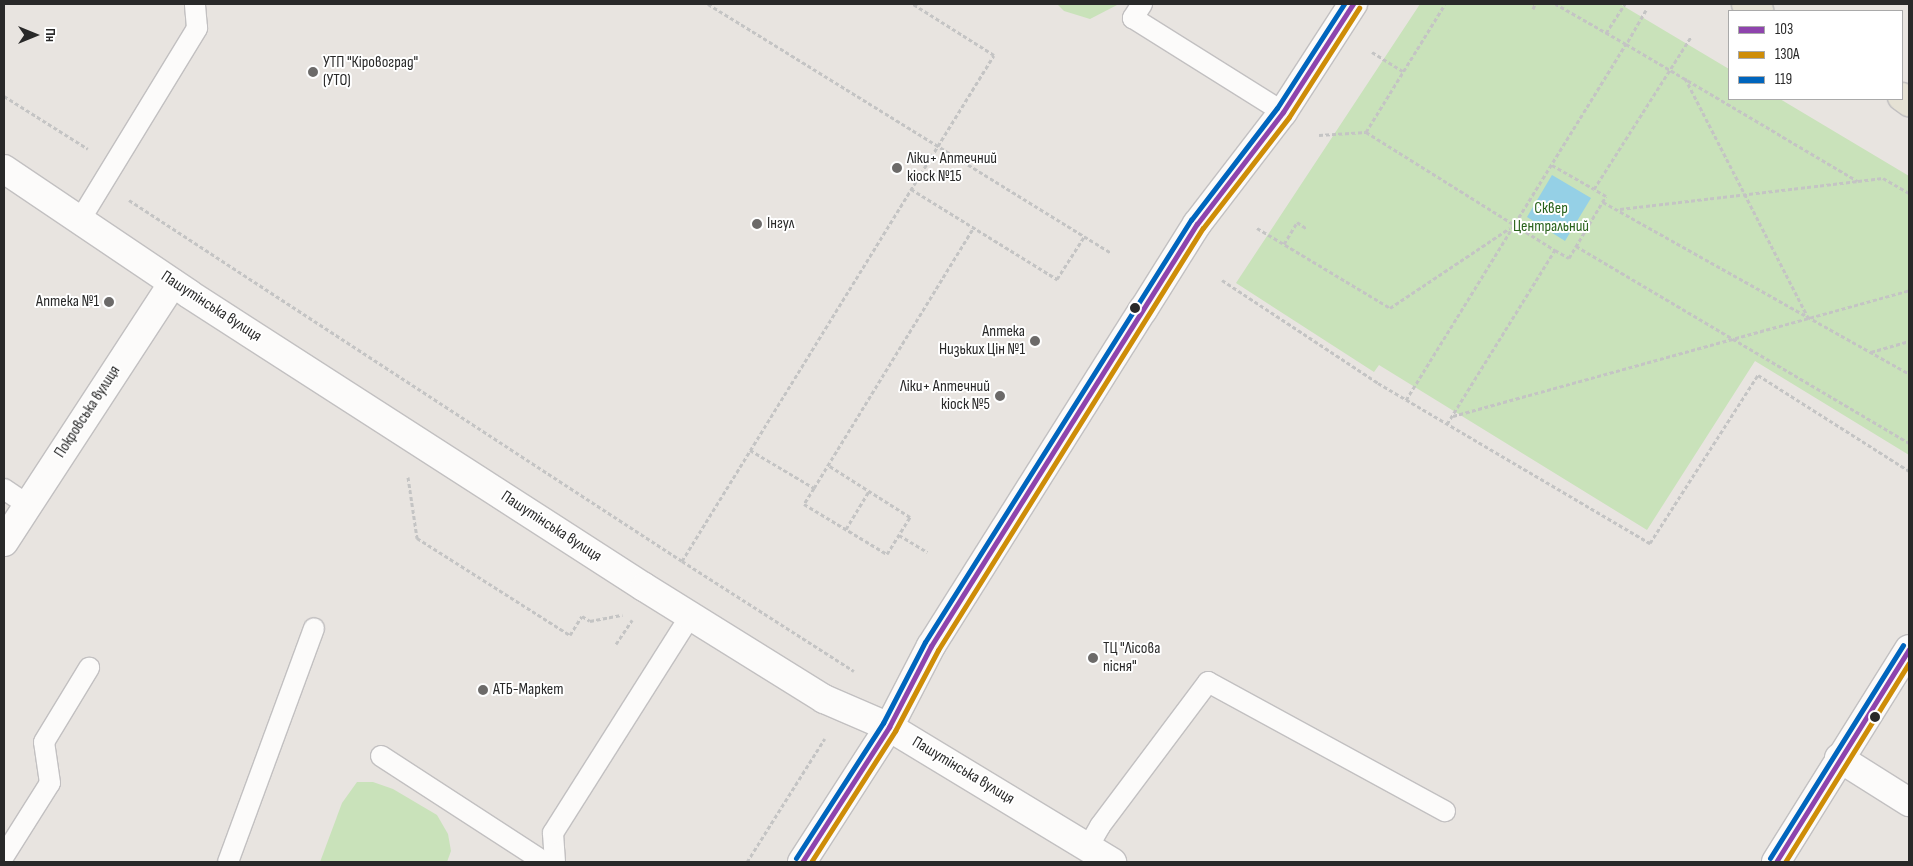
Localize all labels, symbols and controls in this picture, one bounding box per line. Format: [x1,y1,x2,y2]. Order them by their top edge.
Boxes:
north arrow [10,10,60,60]
legend [1728,10,1903,100]
text: 103 [1775,20,1793,39]
text: Пн [42,28,59,42]
text: 130А [1775,45,1800,64]
place label: УТП "Кіровоград" (УТО) [323,53,418,91]
marker: УТП "Кіровоград" (УТО) [307,66,319,78]
text: 119 [1775,70,1792,89]
place label: Ліки+ Аптечний кіоск №15 [907,149,997,187]
marker: Ліки+ Аптечний кіоск №15 [891,162,903,174]
park label: Сквер Центральний [1513,199,1589,237]
place label: Інгул [767,214,795,234]
marker: Інгул [751,218,763,230]
street label: Пашутінська вулиця [157,267,265,347]
place label: Аптека №1 [36,292,99,312]
marker: Аптека №1 [103,296,115,308]
unlabelled marker [1130,303,1140,313]
place label: Аптека Низьких Цін №1 [939,322,1025,360]
marker: Аптека Низьких Цін №1 [1029,335,1041,347]
street label: Покровська вулиця [51,362,125,462]
place label: Ліки+ Аптечний кіоск №5 [900,377,990,415]
marker: Ліки+ Аптечний кіоск №5 [994,390,1006,402]
street label: Пашутінська вулиця [497,487,605,567]
place label: ТЦ "Лісова пісня" [1103,639,1160,677]
marker: ТЦ "Лісова пісня" [1087,652,1099,664]
place label: АТБ-Маркет [493,680,563,700]
marker: АТБ-Маркет [477,684,489,696]
unlabelled marker [1870,712,1880,722]
street label: Пашутінська вулиця [908,733,1018,809]

